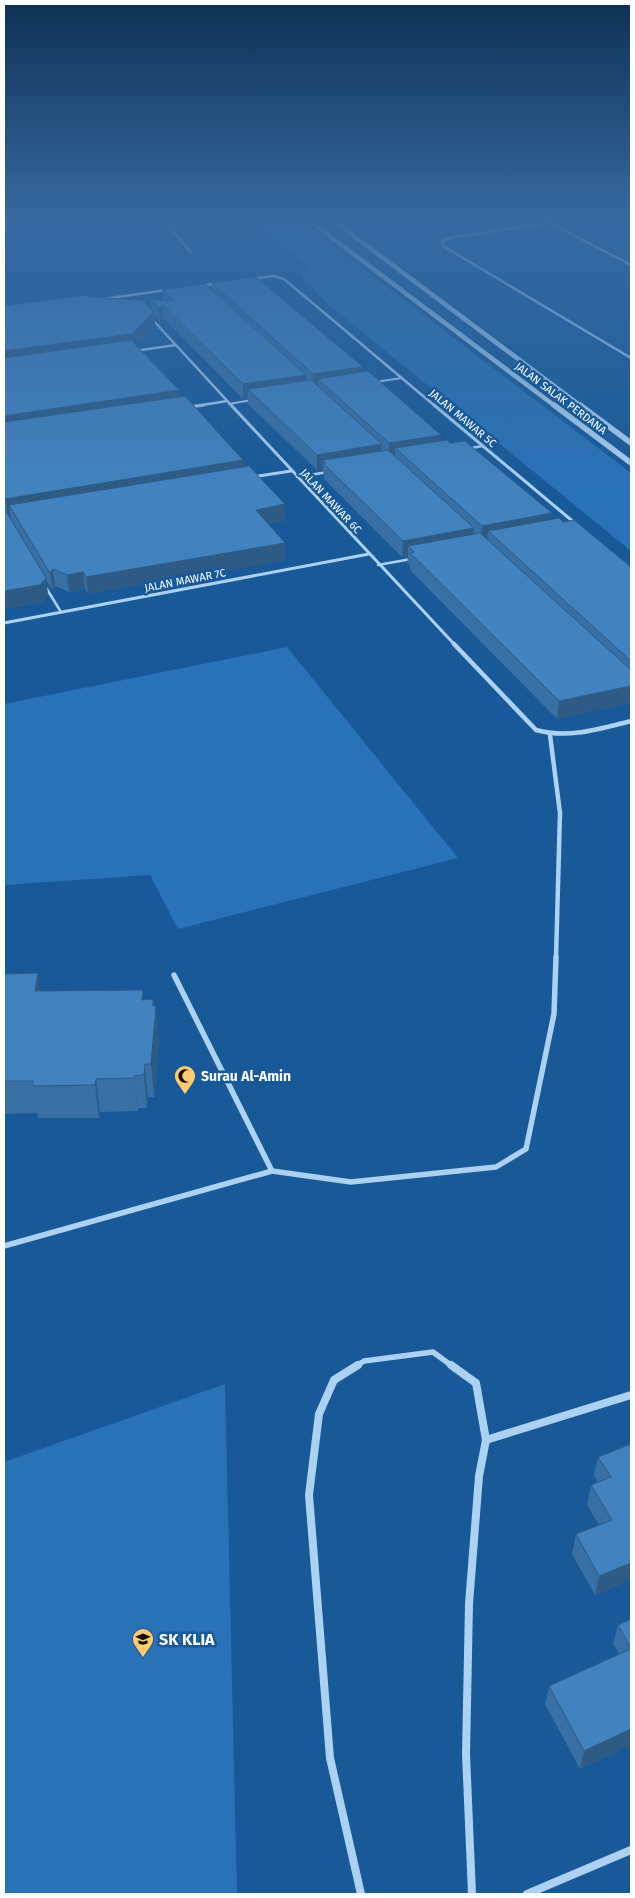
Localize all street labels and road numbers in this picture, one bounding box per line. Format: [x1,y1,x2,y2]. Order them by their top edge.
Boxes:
street label: JALAN SALAK PERDANA [512,360,610,438]
street label: JALAN MAWAR 5C [427,387,499,450]
street label: JALAN MAWAR 6C [297,466,364,536]
street label: JALAN MAWAR 7C [143,566,227,595]

